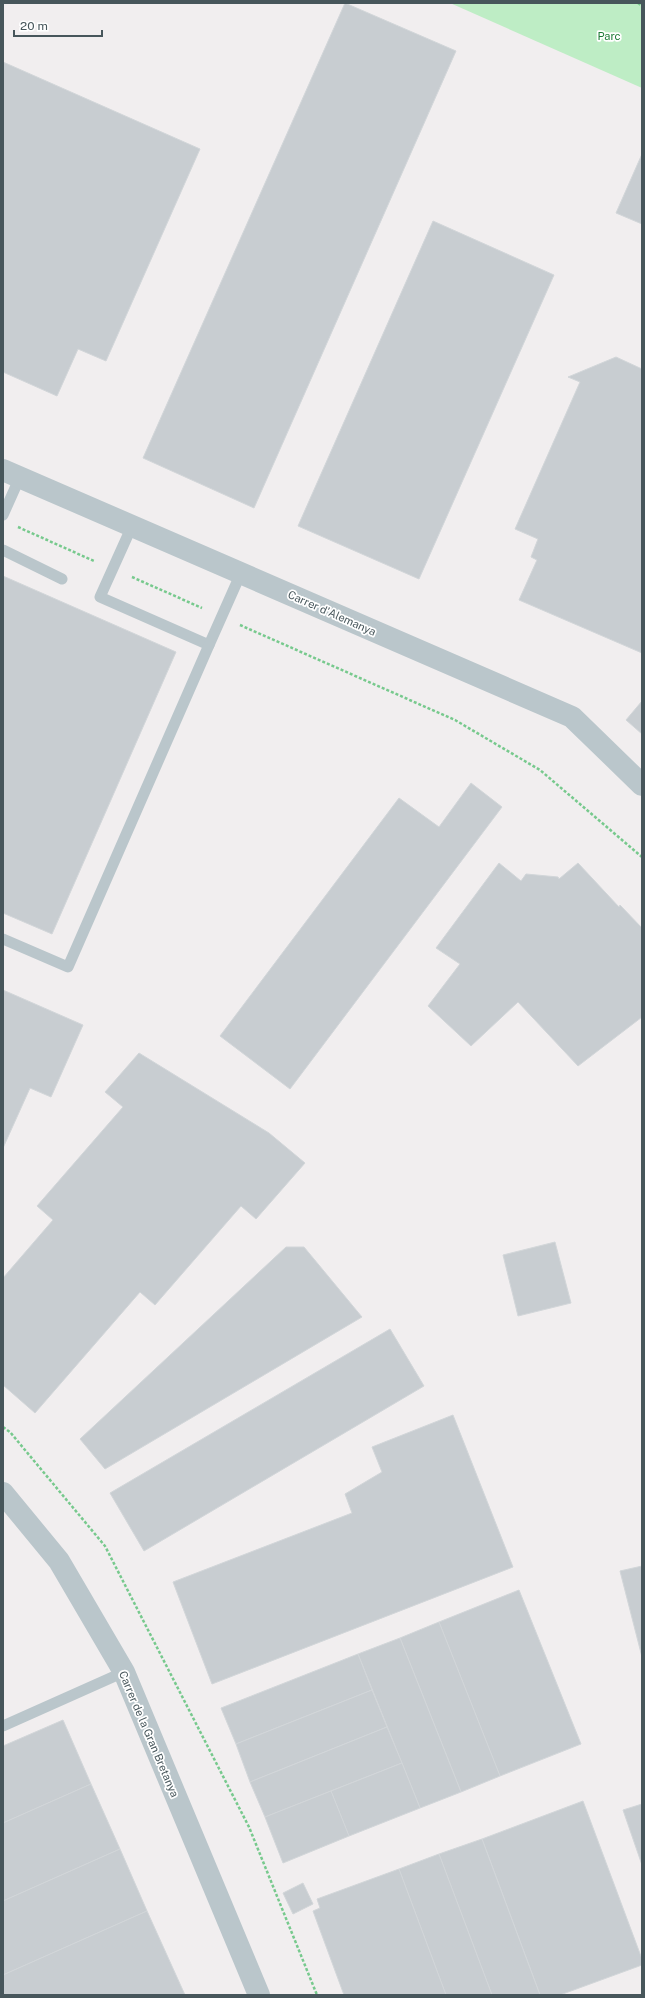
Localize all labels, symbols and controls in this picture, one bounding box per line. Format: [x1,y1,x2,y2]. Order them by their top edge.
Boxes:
scale bar [14,12,102,38]
text: 20 m [20,19,48,33]
park label: Parc [597,30,621,42]
street label: Carrer d'Alemanya [286,588,378,638]
street label: Carrer de la Gran Bretanya [117,1669,181,1799]

